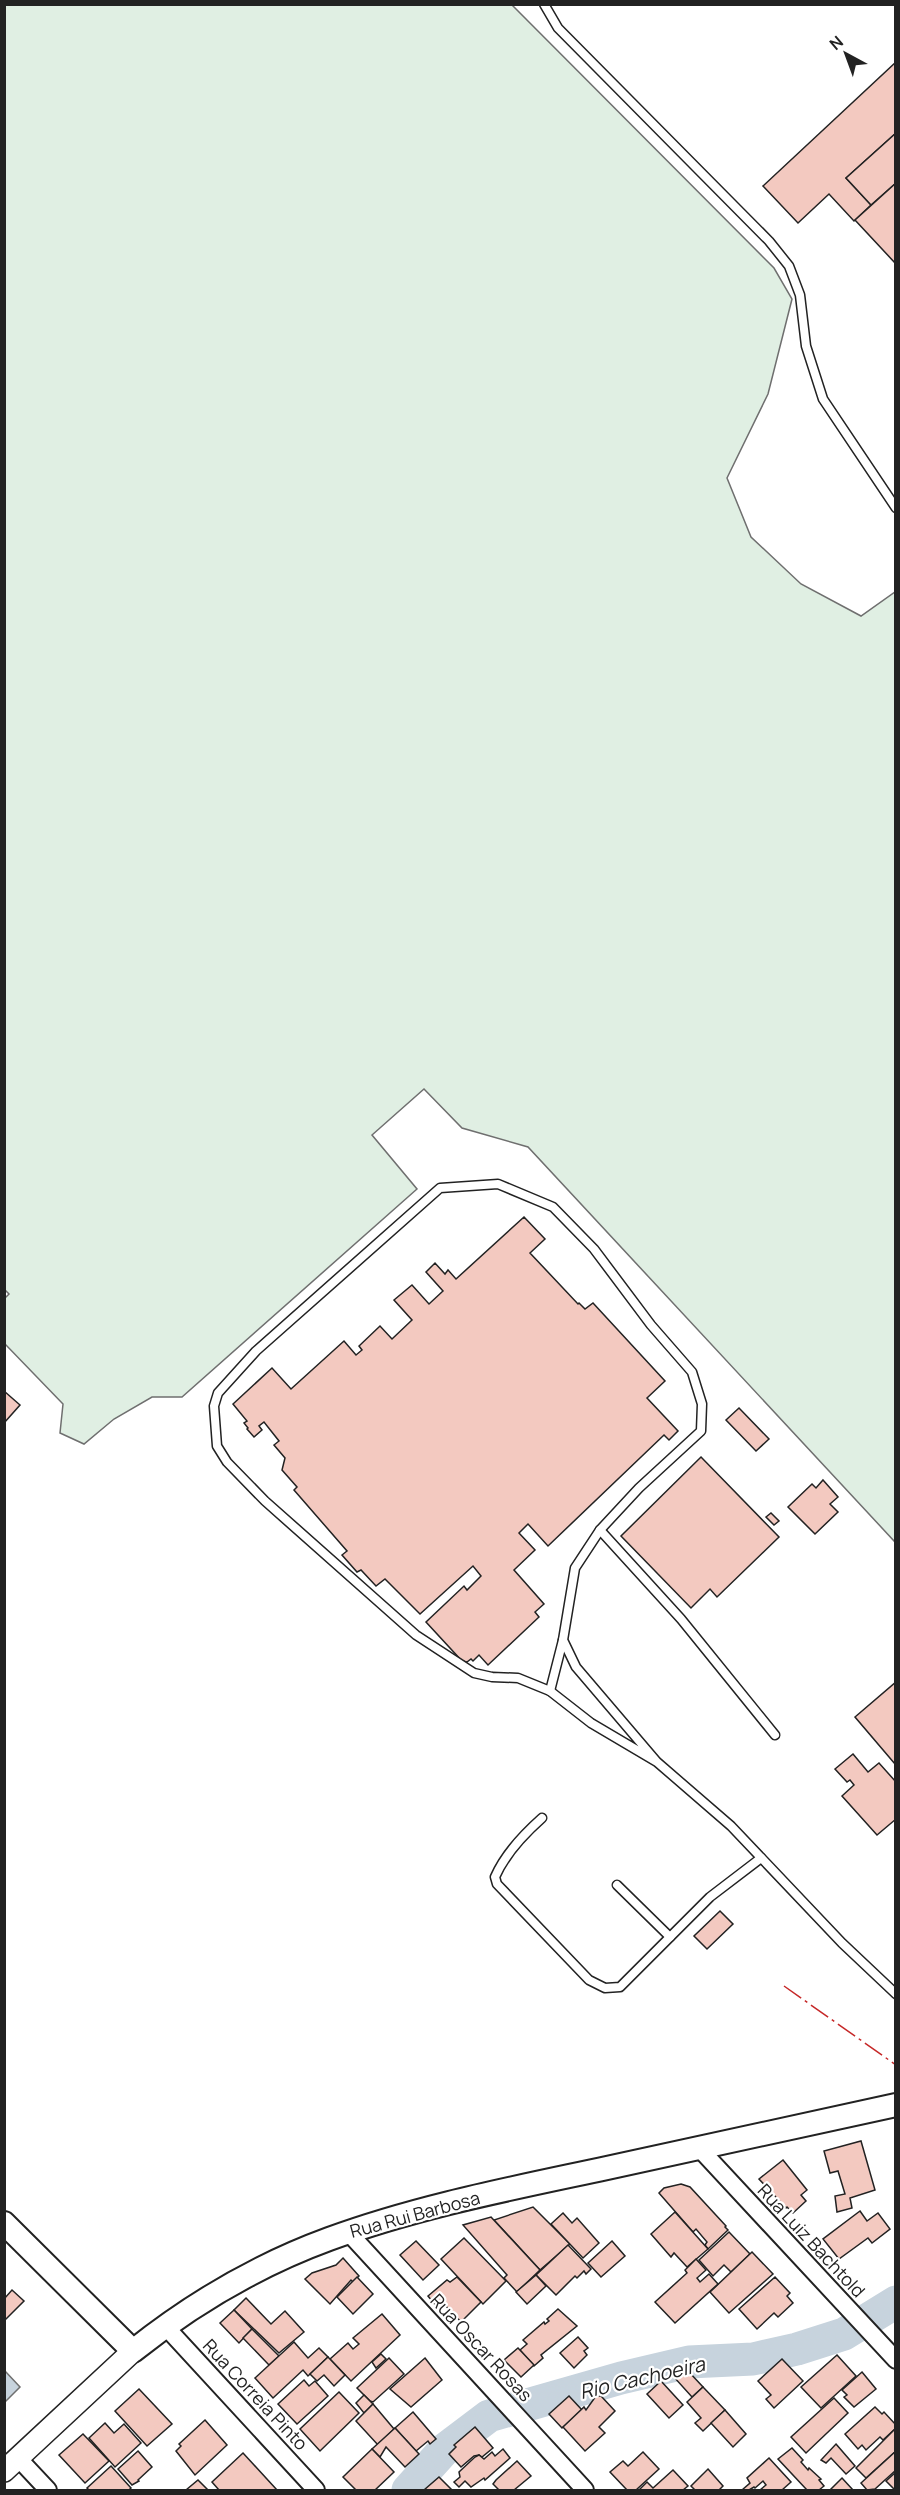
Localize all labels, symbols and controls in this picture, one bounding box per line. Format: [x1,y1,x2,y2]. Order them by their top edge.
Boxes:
north arrow [816,24,876,84]
text: N [825,31,848,55]
street label: Rua Luiz Bachtold [753,2178,871,2302]
street label: Rua Rui Barbosa [347,2185,482,2243]
street label: Rua Oscar Rosas [426,2288,538,2406]
street label: Rua Correia Pinto [198,2334,313,2455]
water label: Rio Cachoeira [577,2350,708,2405]

